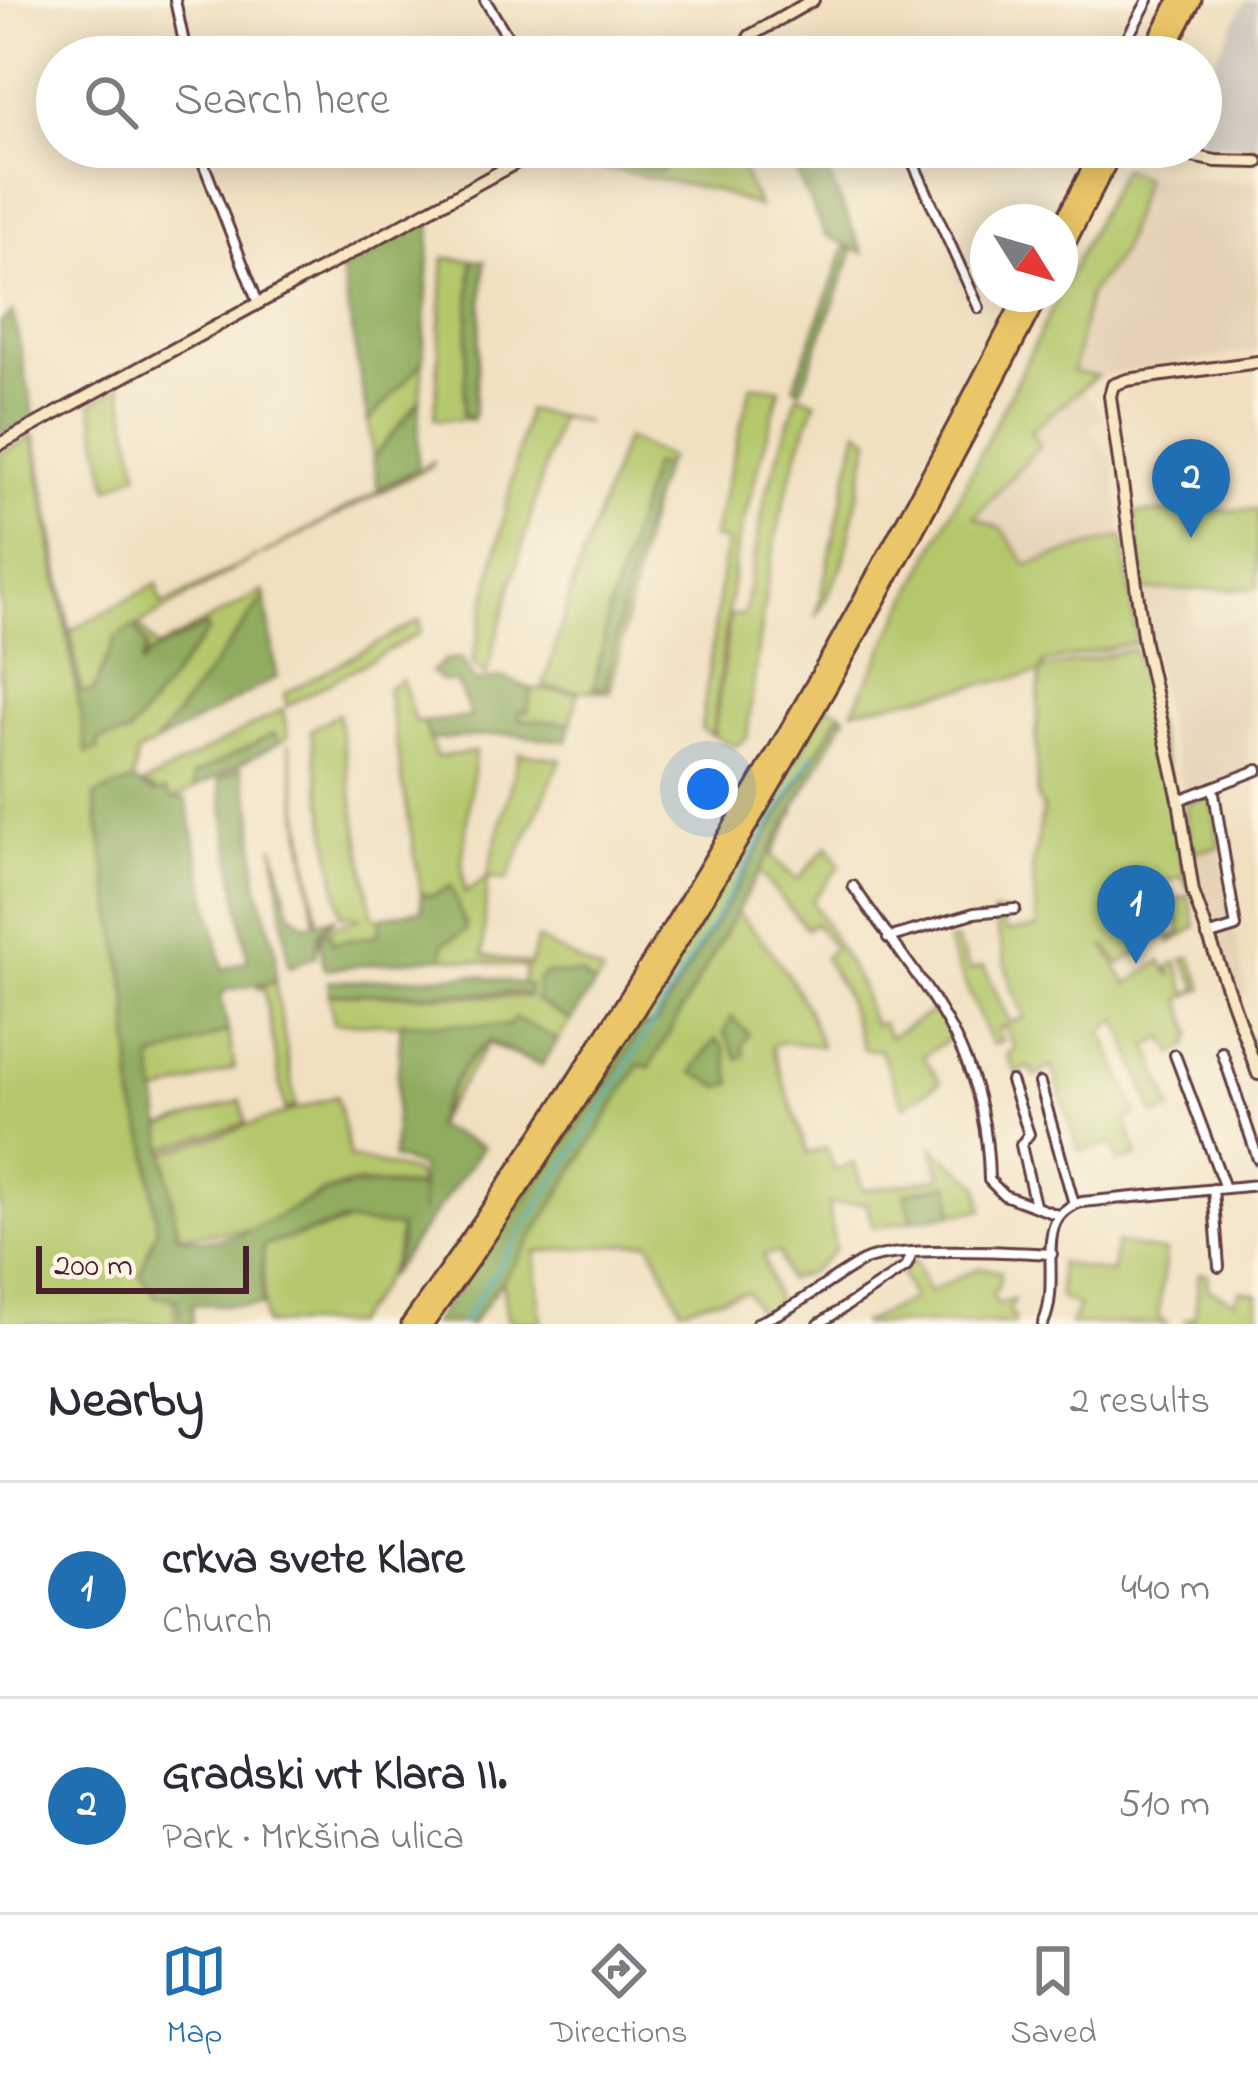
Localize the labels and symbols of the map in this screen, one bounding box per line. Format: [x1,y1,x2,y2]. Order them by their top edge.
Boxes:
north arrow [970,204,1078,312]
pin: 2 [1152,439,1230,538]
your location [678,759,738,819]
pin: 1 [1097,865,1175,964]
scale bar [36,1240,249,1293]

